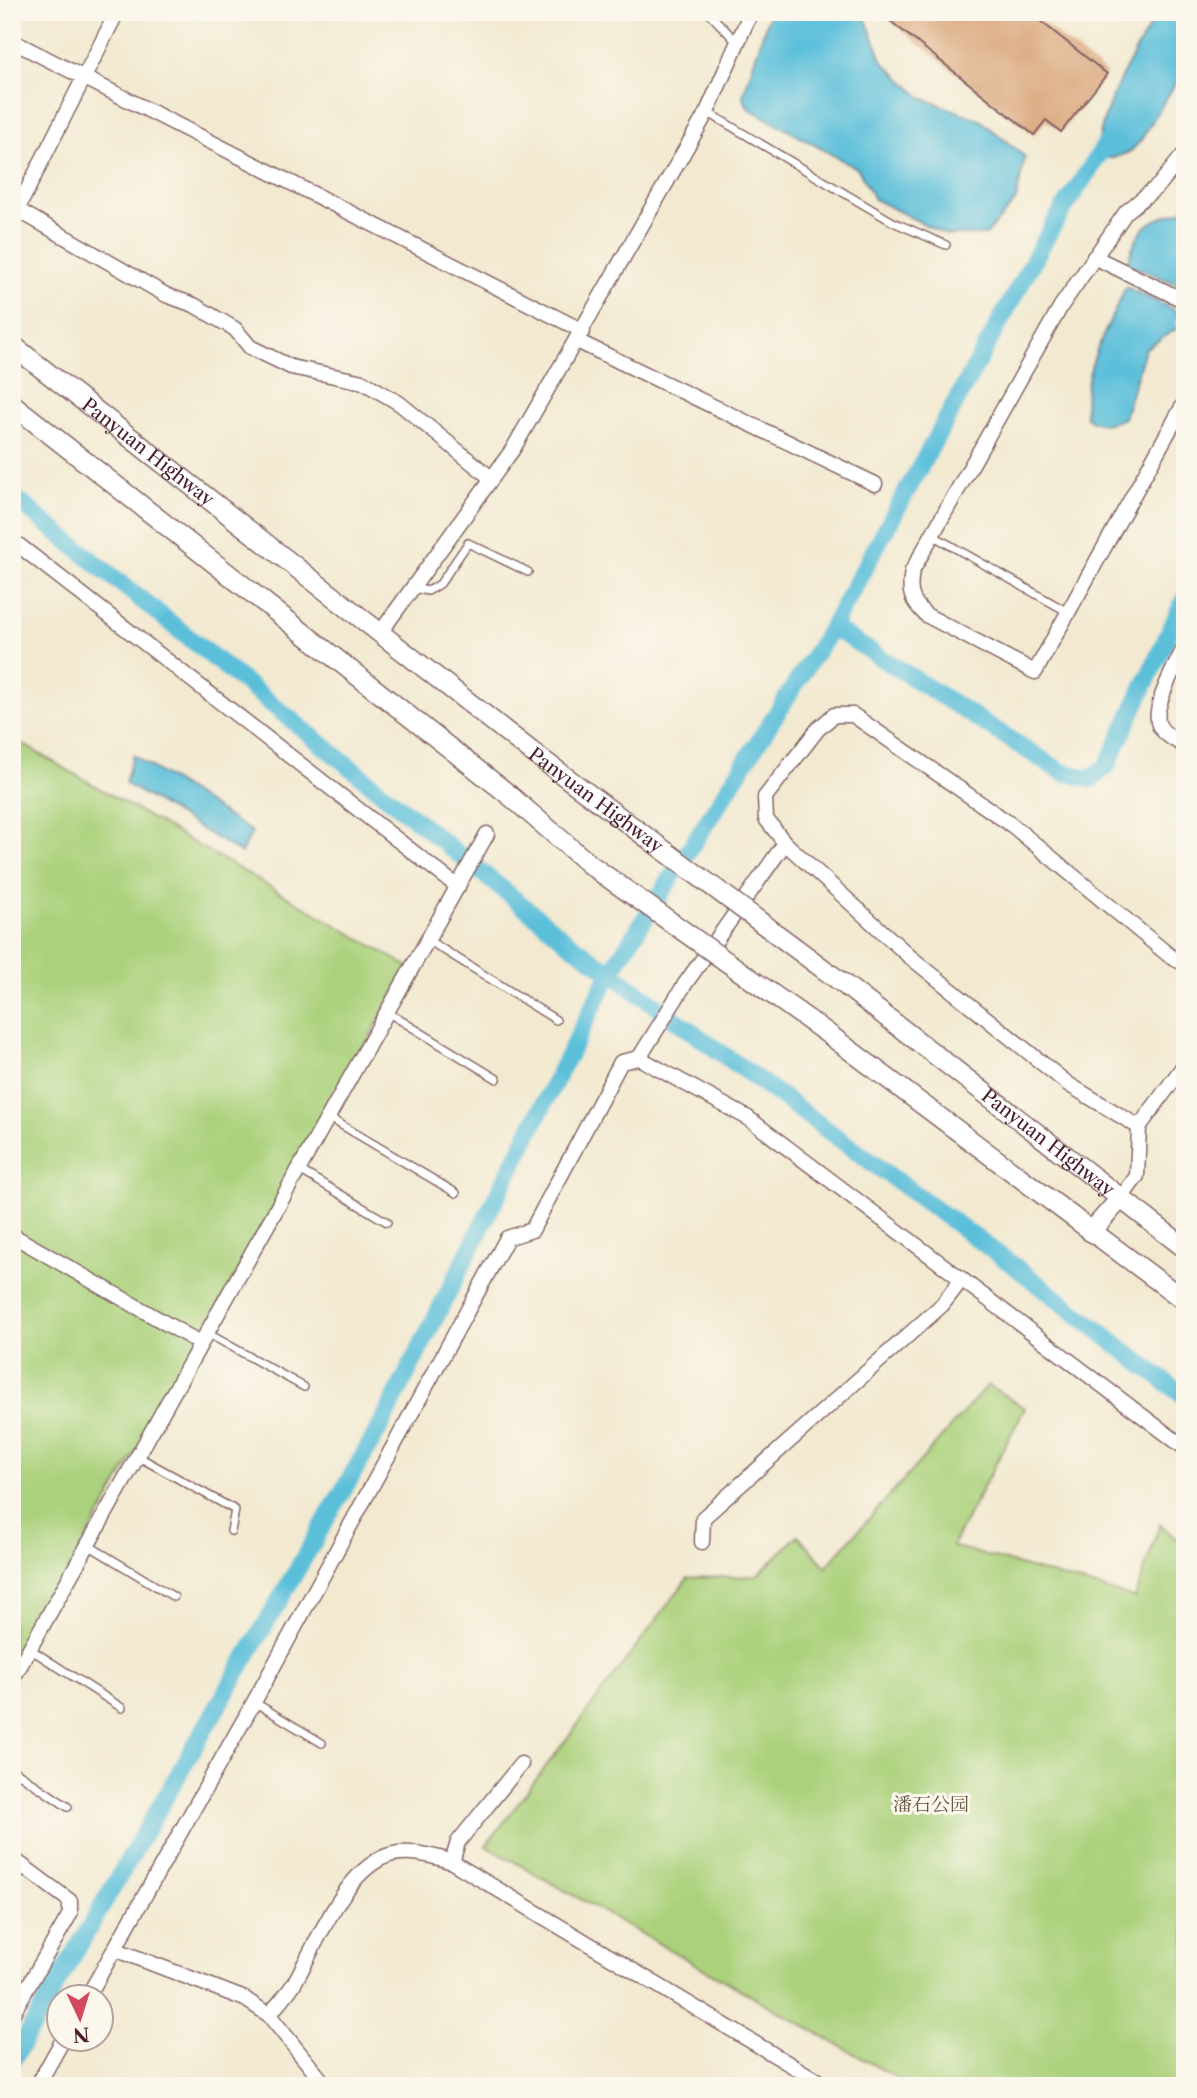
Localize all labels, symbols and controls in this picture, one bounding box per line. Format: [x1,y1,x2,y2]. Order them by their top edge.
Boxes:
street label: Panyuan Highway [77,393,219,511]
street label: Panyuan Highway [524,742,668,858]
street label: Panyuan Highway [977,1084,1120,1201]
park label: 潘石公园 [893,1793,969,1816]
north arrow [46,1982,116,2052]
text: N [72,2022,90,2047]

